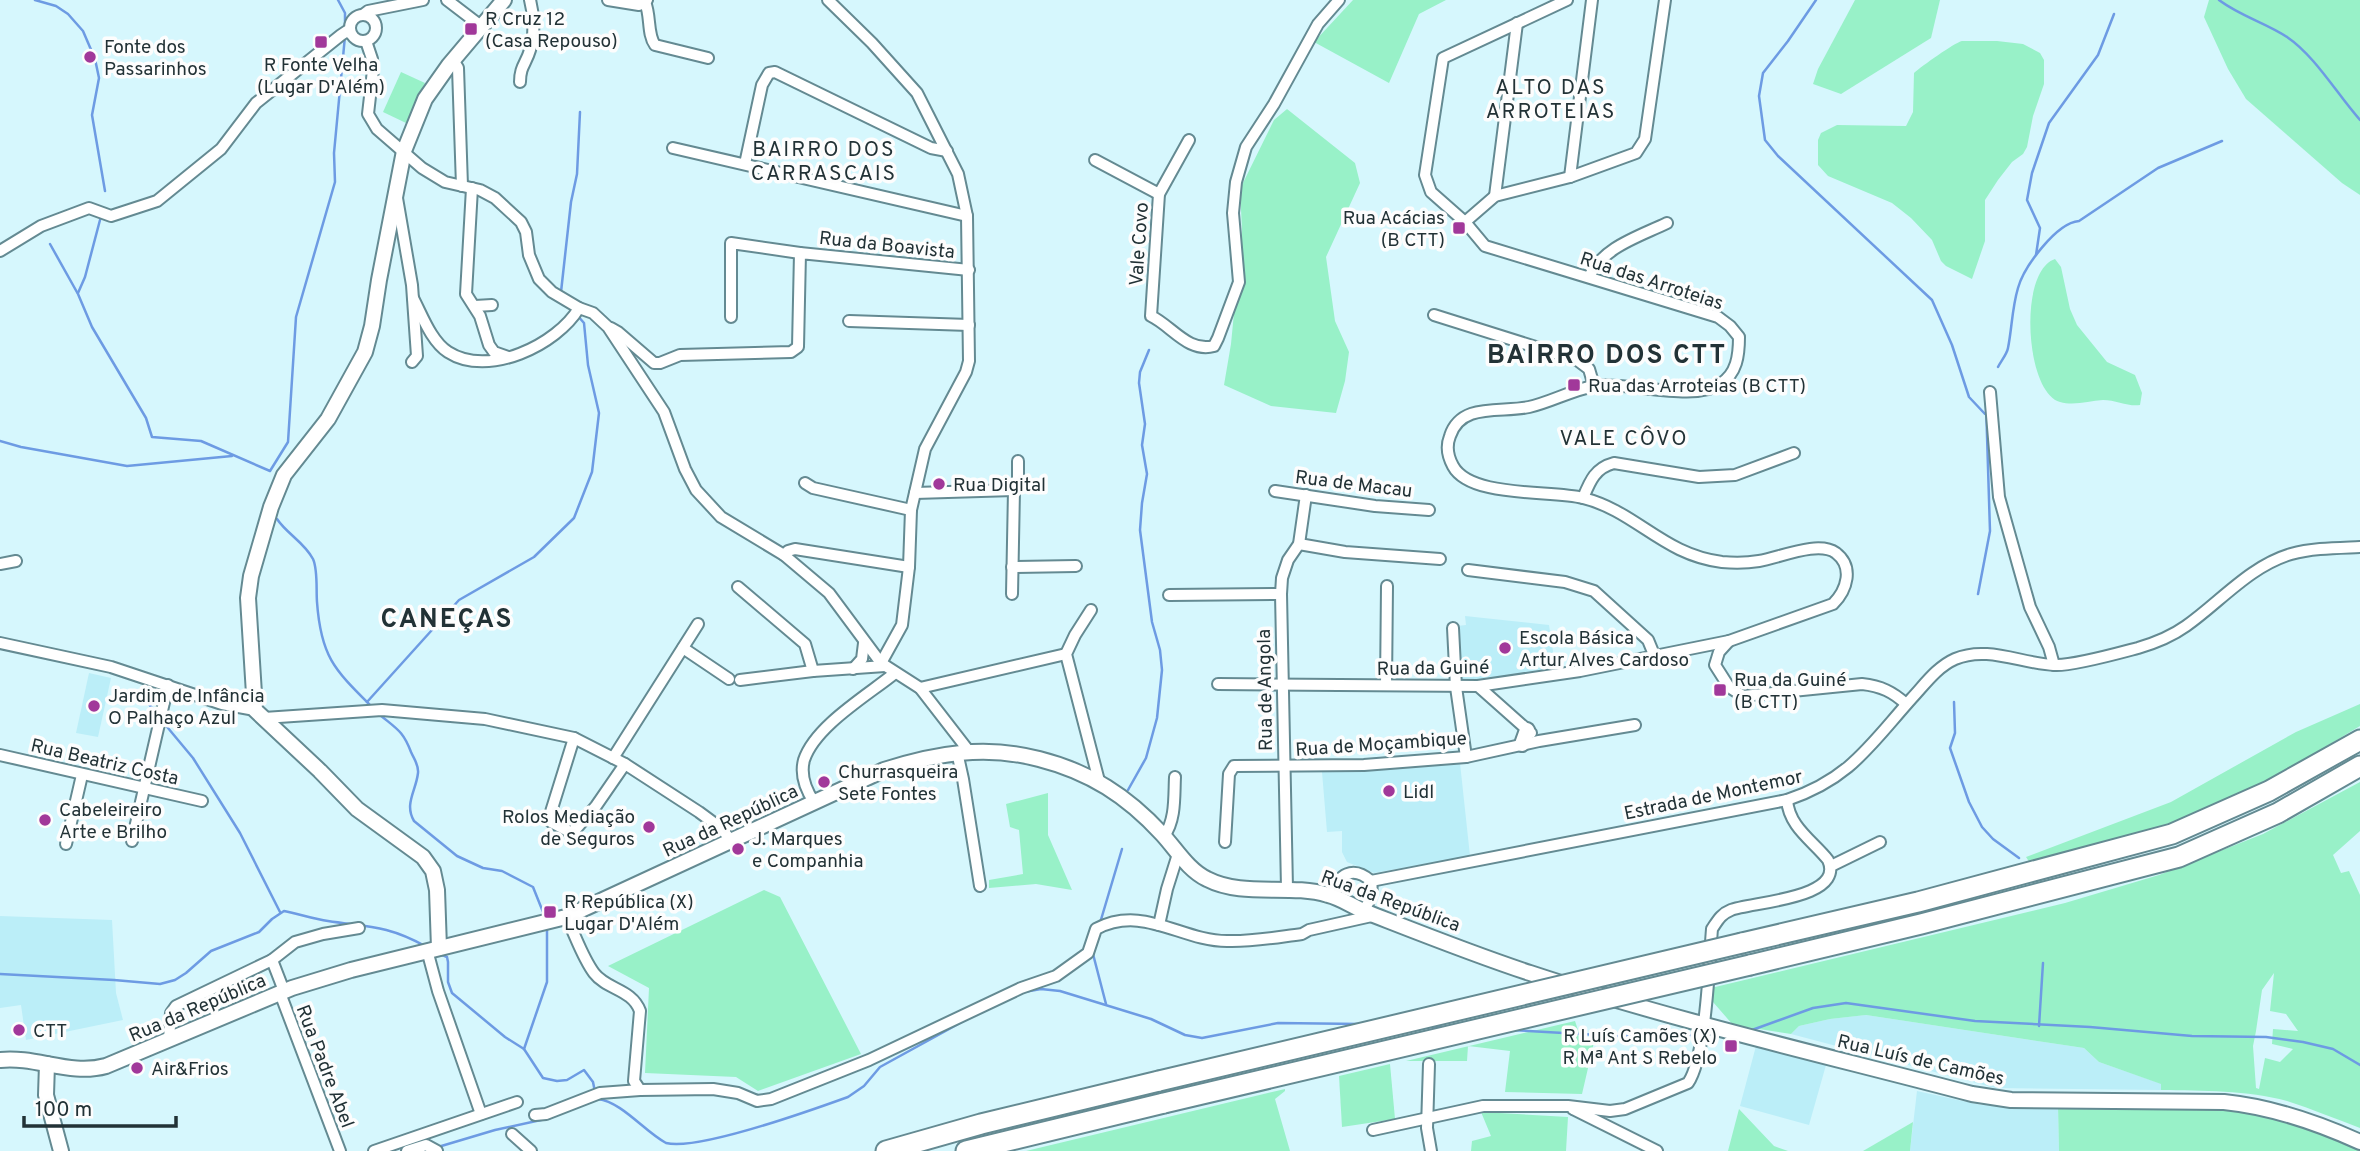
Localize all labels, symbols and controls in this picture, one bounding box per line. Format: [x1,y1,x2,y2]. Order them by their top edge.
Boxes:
place label: R Cruz 12 (Casa Repouso) [485,8,618,54]
marker: R Cruz 12 (Casa Repouso) [463,21,479,37]
marker: R Fonte Velha (Lugar D'Além) [313,34,329,50]
place label: Fonte dos Passarinhos [104,36,207,82]
marker: Fonte dos Passarinhos [82,49,98,65]
place label: R Fonte Velha (Lugar D'Além) [257,54,385,100]
district label: ALTO DAS ARROTEIAS [1486,75,1616,126]
district label: BAIRRO DOS CARRASCAIS [751,137,897,188]
street label: Vale Covo [1125,201,1155,287]
place label: Rua Acácias (B CTT) [1343,207,1445,253]
marker: Rua Acácias (B CTT) [1451,220,1467,236]
street label: Rua da Boavista [818,227,956,265]
street label: Rua das Arroteias [1577,247,1726,316]
district label: BAIRRO DOS CTT [1487,340,1727,373]
place label: Rua das Arroteias (B CTT) [1588,375,1806,399]
marker: Rua das Arroteias (B CTT) [1566,377,1582,393]
district label: VALE CÔVO [1559,425,1689,453]
street label: Rua de Macau [1294,466,1414,504]
place label: Rua Digital [953,474,1046,498]
marker: Rua Digital [931,476,947,492]
district label: CANEÇAS [380,604,514,637]
place label: Escola Básica Artur Alves Cardoso [1519,627,1689,673]
street label: Rua de Angola [1253,629,1279,751]
marker: Escola Básica Artur Alves Cardoso [1497,640,1513,656]
street label: Rua da Guiné [1377,656,1490,682]
place label: Rua da Guiné (B CTT) [1734,669,1847,715]
marker: Rua da Guiné (B CTT) [1712,682,1728,698]
place label: Jardim de Infância O Palhaço Azul [108,685,265,731]
marker: Jardim de Infância O Palhaço Azul [86,698,102,714]
street label: Rua de Moçambique [1295,727,1468,763]
street label: Rua Beatriz Costa [28,734,181,792]
place label: Churrasqueira Sete Fontes [838,761,958,807]
street label: Estrada de Montemor [1622,765,1805,827]
marker: Churrasqueira Sete Fontes [816,774,832,790]
street label: Rua da República [659,780,802,864]
place label: Lidl [1403,781,1434,805]
marker: Lidl [1381,783,1397,799]
place label: Cabeleireiro Arte e Brilho [59,799,167,845]
place label: Rolos Mediação de Seguros [502,806,635,852]
marker: Cabeleireiro Arte e Brilho [37,812,53,828]
marker: Rolos Mediação de Seguros [641,819,657,835]
place label: J. Marques e Companhia [752,828,863,874]
marker: J. Marques e Companhia [730,841,746,857]
street label: Rua da República [1317,866,1463,938]
place label: R República (X) Lugar D'Além [564,891,694,937]
marker: R República (X) Lugar D'Além [542,904,558,920]
street label: Rua da República [126,969,270,1049]
street label: Rua Padre Abel [290,1002,359,1132]
place label: CTT [33,1020,67,1044]
marker: CTT [11,1022,27,1038]
place label: R Luís Camões (X) R Mª Ant S Rebelo [1562,1025,1717,1071]
street label: Rua Luís de Camões [1835,1030,2006,1092]
marker: R Luís Camões (X) R Mª Ant S Rebelo [1723,1038,1739,1054]
place label: Air&Frios [151,1058,229,1082]
marker: Air&Frios [129,1060,145,1076]
scale bar [24,1084,177,1128]
text: 100 m [35,1097,92,1124]

